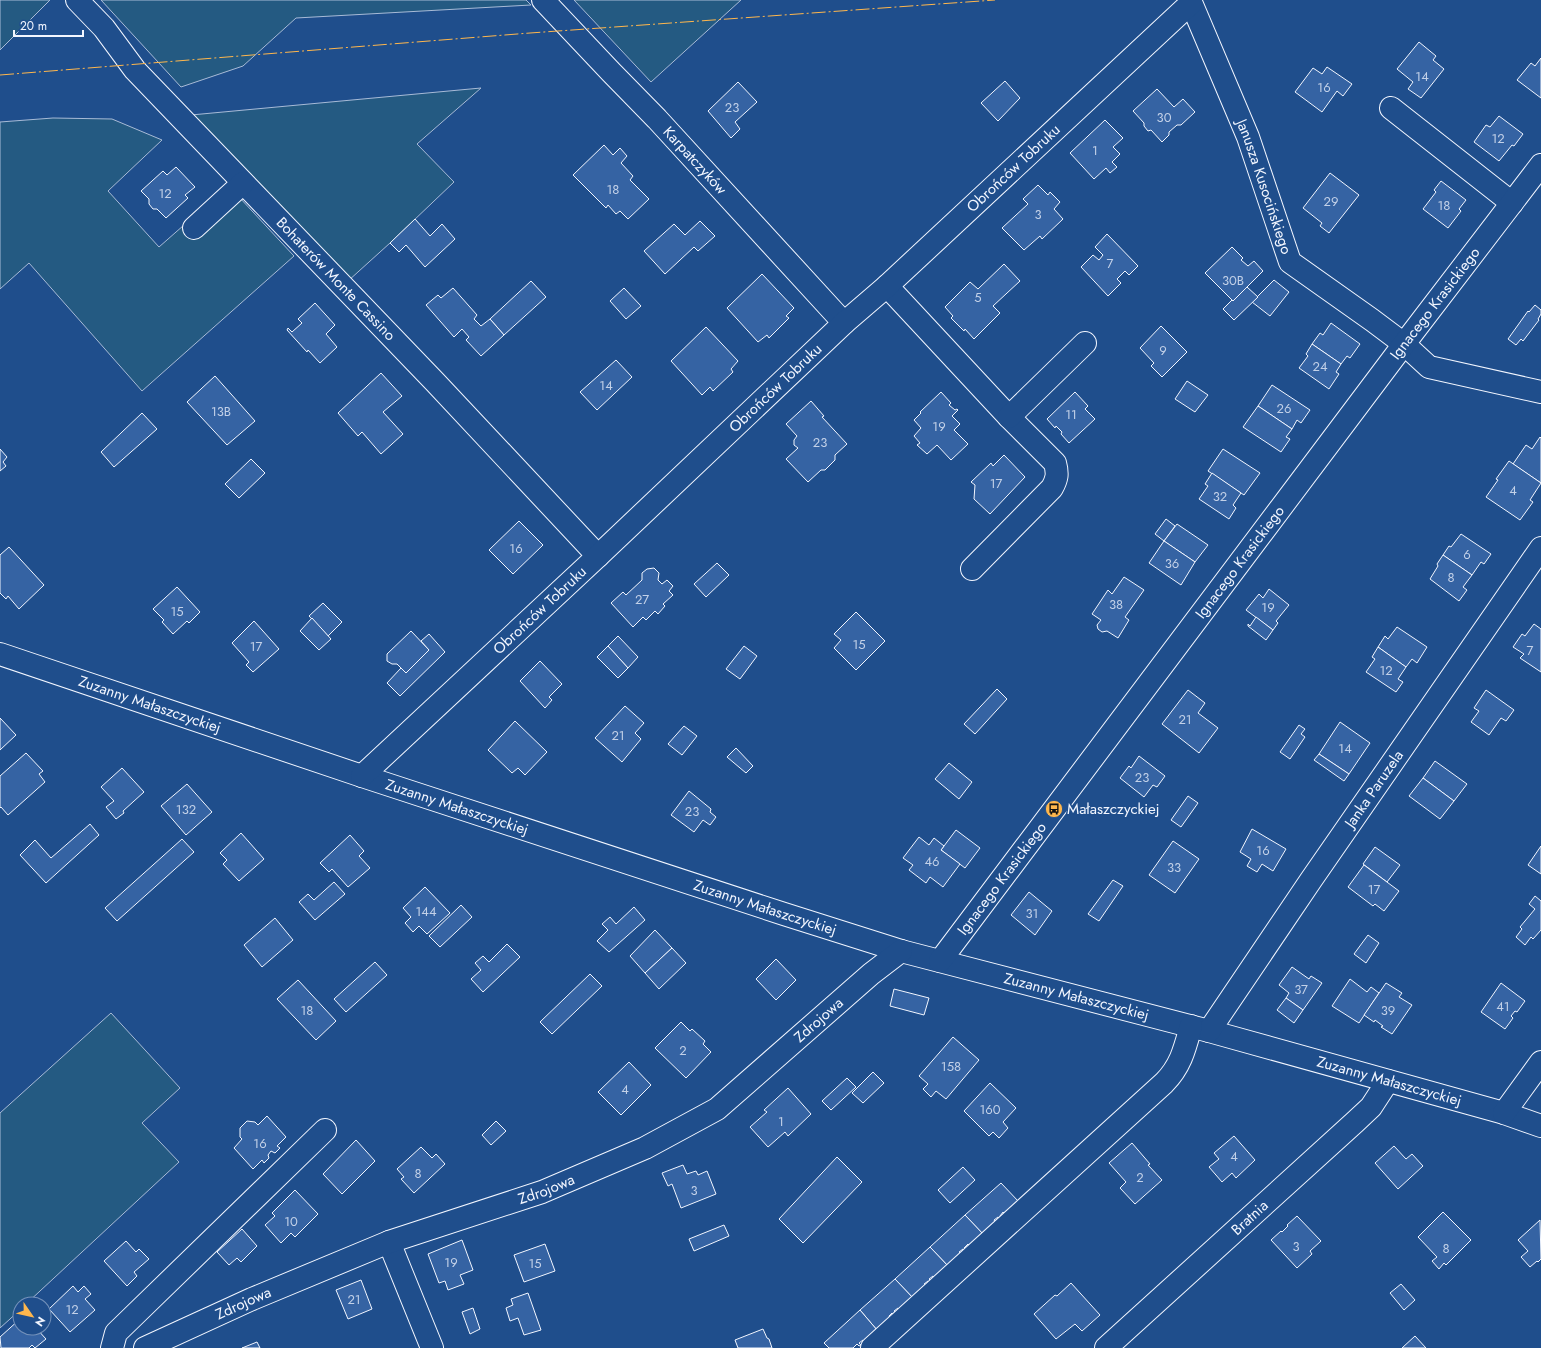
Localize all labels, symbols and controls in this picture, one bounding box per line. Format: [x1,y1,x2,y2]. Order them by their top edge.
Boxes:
scale bar [14,12,83,38]
text: 20 m [20,17,47,35]
house number: 14 [1415,67,1429,86]
house number: 16 [1317,78,1331,97]
house number: 23 [725,98,739,117]
house number: 30 [1157,108,1172,127]
street label: Janusza Kusocińskiego [1230,114,1298,257]
street label: Obrońców Tobruku [962,119,1065,218]
street label: Karpatczyków [658,121,733,200]
house number: 12 [1491,129,1505,148]
house number: 1 [1092,141,1098,160]
house number: 18 [607,180,619,199]
house number: 12 [158,184,172,203]
house number: 29 [1324,192,1338,211]
house number: 18 [1438,196,1450,215]
house number: 3 [1034,205,1042,224]
street label: Bohaterów Monte Cassino [271,212,401,346]
street label: Ignacego Krasickiego [1385,243,1485,364]
house number: 7 [1107,254,1114,273]
house number: 30B [1222,271,1244,290]
house number: 5 [974,288,982,307]
street label: Obrońców Tobruku [724,338,827,438]
house number: 9 [1159,341,1167,360]
house number: 24 [1313,357,1328,376]
house number: 14 [599,376,613,395]
house number: 26 [1277,399,1291,418]
house number: 13B [211,402,231,421]
house number: 11 [1065,405,1077,424]
house number: 19 [932,417,946,436]
house number: 23 [813,433,827,452]
house number: 17 [990,474,1003,493]
house number: 4 [1509,481,1517,500]
house number: 32 [1213,487,1227,506]
street label: Ignacego Krasickiego [1190,501,1290,623]
house number: 16 [509,539,523,558]
house number: 6 [1463,545,1471,564]
house number: 36 [1165,554,1179,573]
street label: Obrońców Tobruku [488,561,591,660]
house number: 8 [1447,568,1455,587]
house number: 27 [635,590,649,609]
house number: 38 [1109,595,1123,614]
house number: 19 [1261,598,1275,617]
house number: 15 [170,602,184,621]
house number: 15 [852,635,866,654]
house number: 17 [250,637,263,656]
house number: 7 [1527,641,1534,660]
house number: 12 [1379,661,1393,680]
street label: Zuzanny Małaszczyckiej [75,670,224,739]
house number: 21 [1178,710,1192,729]
house number: 21 [611,726,625,745]
house number: 14 [1338,739,1352,758]
street label: Janka Paruzela [1338,746,1409,834]
house number: 23 [1135,768,1149,787]
street label: Zuzanny Małaszczyckiej [383,773,531,841]
place label: Małaszczyckiej [1067,798,1160,820]
bus stop icon: Małaszczyckiej [1044,799,1064,819]
house number: 132 [176,800,196,819]
house number: 23 [685,802,699,821]
street label: Ignacego Krasickiego [952,818,1052,940]
house number: 16 [1256,841,1270,860]
house number: 46 [924,852,940,871]
house number: 33 [1167,858,1181,877]
street label: Zuzanny Małaszczyckiej [691,874,839,941]
house number: 17 [1368,880,1381,899]
house number: 144 [415,902,437,921]
house number: 31 [1026,904,1038,923]
street label: Zuzanny Małaszczyckiej [1001,967,1151,1026]
house number: 37 [1294,980,1308,999]
street label: Zdrojowa [789,992,848,1048]
house number: 41 [1496,997,1510,1016]
house number: 18 [301,1001,313,1020]
house number: 39 [1381,1001,1395,1020]
house number: 2 [679,1041,687,1060]
street label: Zuzanny Małaszczyckiej [1314,1051,1464,1112]
house number: 158 [941,1057,961,1076]
house number: 4 [621,1080,629,1099]
house number: 160 [979,1100,1001,1119]
house number: 1 [778,1112,784,1131]
house number: 16 [253,1134,267,1153]
house number: 4 [1230,1147,1238,1166]
house number: 8 [414,1164,422,1183]
street label: Zdrojowa [515,1168,578,1210]
house number: 2 [1136,1168,1144,1187]
house number: 3 [690,1181,698,1200]
street label: Bratnia [1226,1195,1273,1240]
house number: 10 [284,1212,298,1231]
house number: 3 [1292,1237,1300,1256]
house number: 8 [1442,1239,1450,1258]
house number: 19 [444,1253,458,1272]
house number: 15 [528,1254,542,1273]
street label: Zdrojowa [212,1281,275,1325]
house number: 21 [347,1290,361,1309]
north arrow [12,1296,52,1336]
house number: 12 [65,1300,79,1319]
text: N [31,1313,49,1330]

